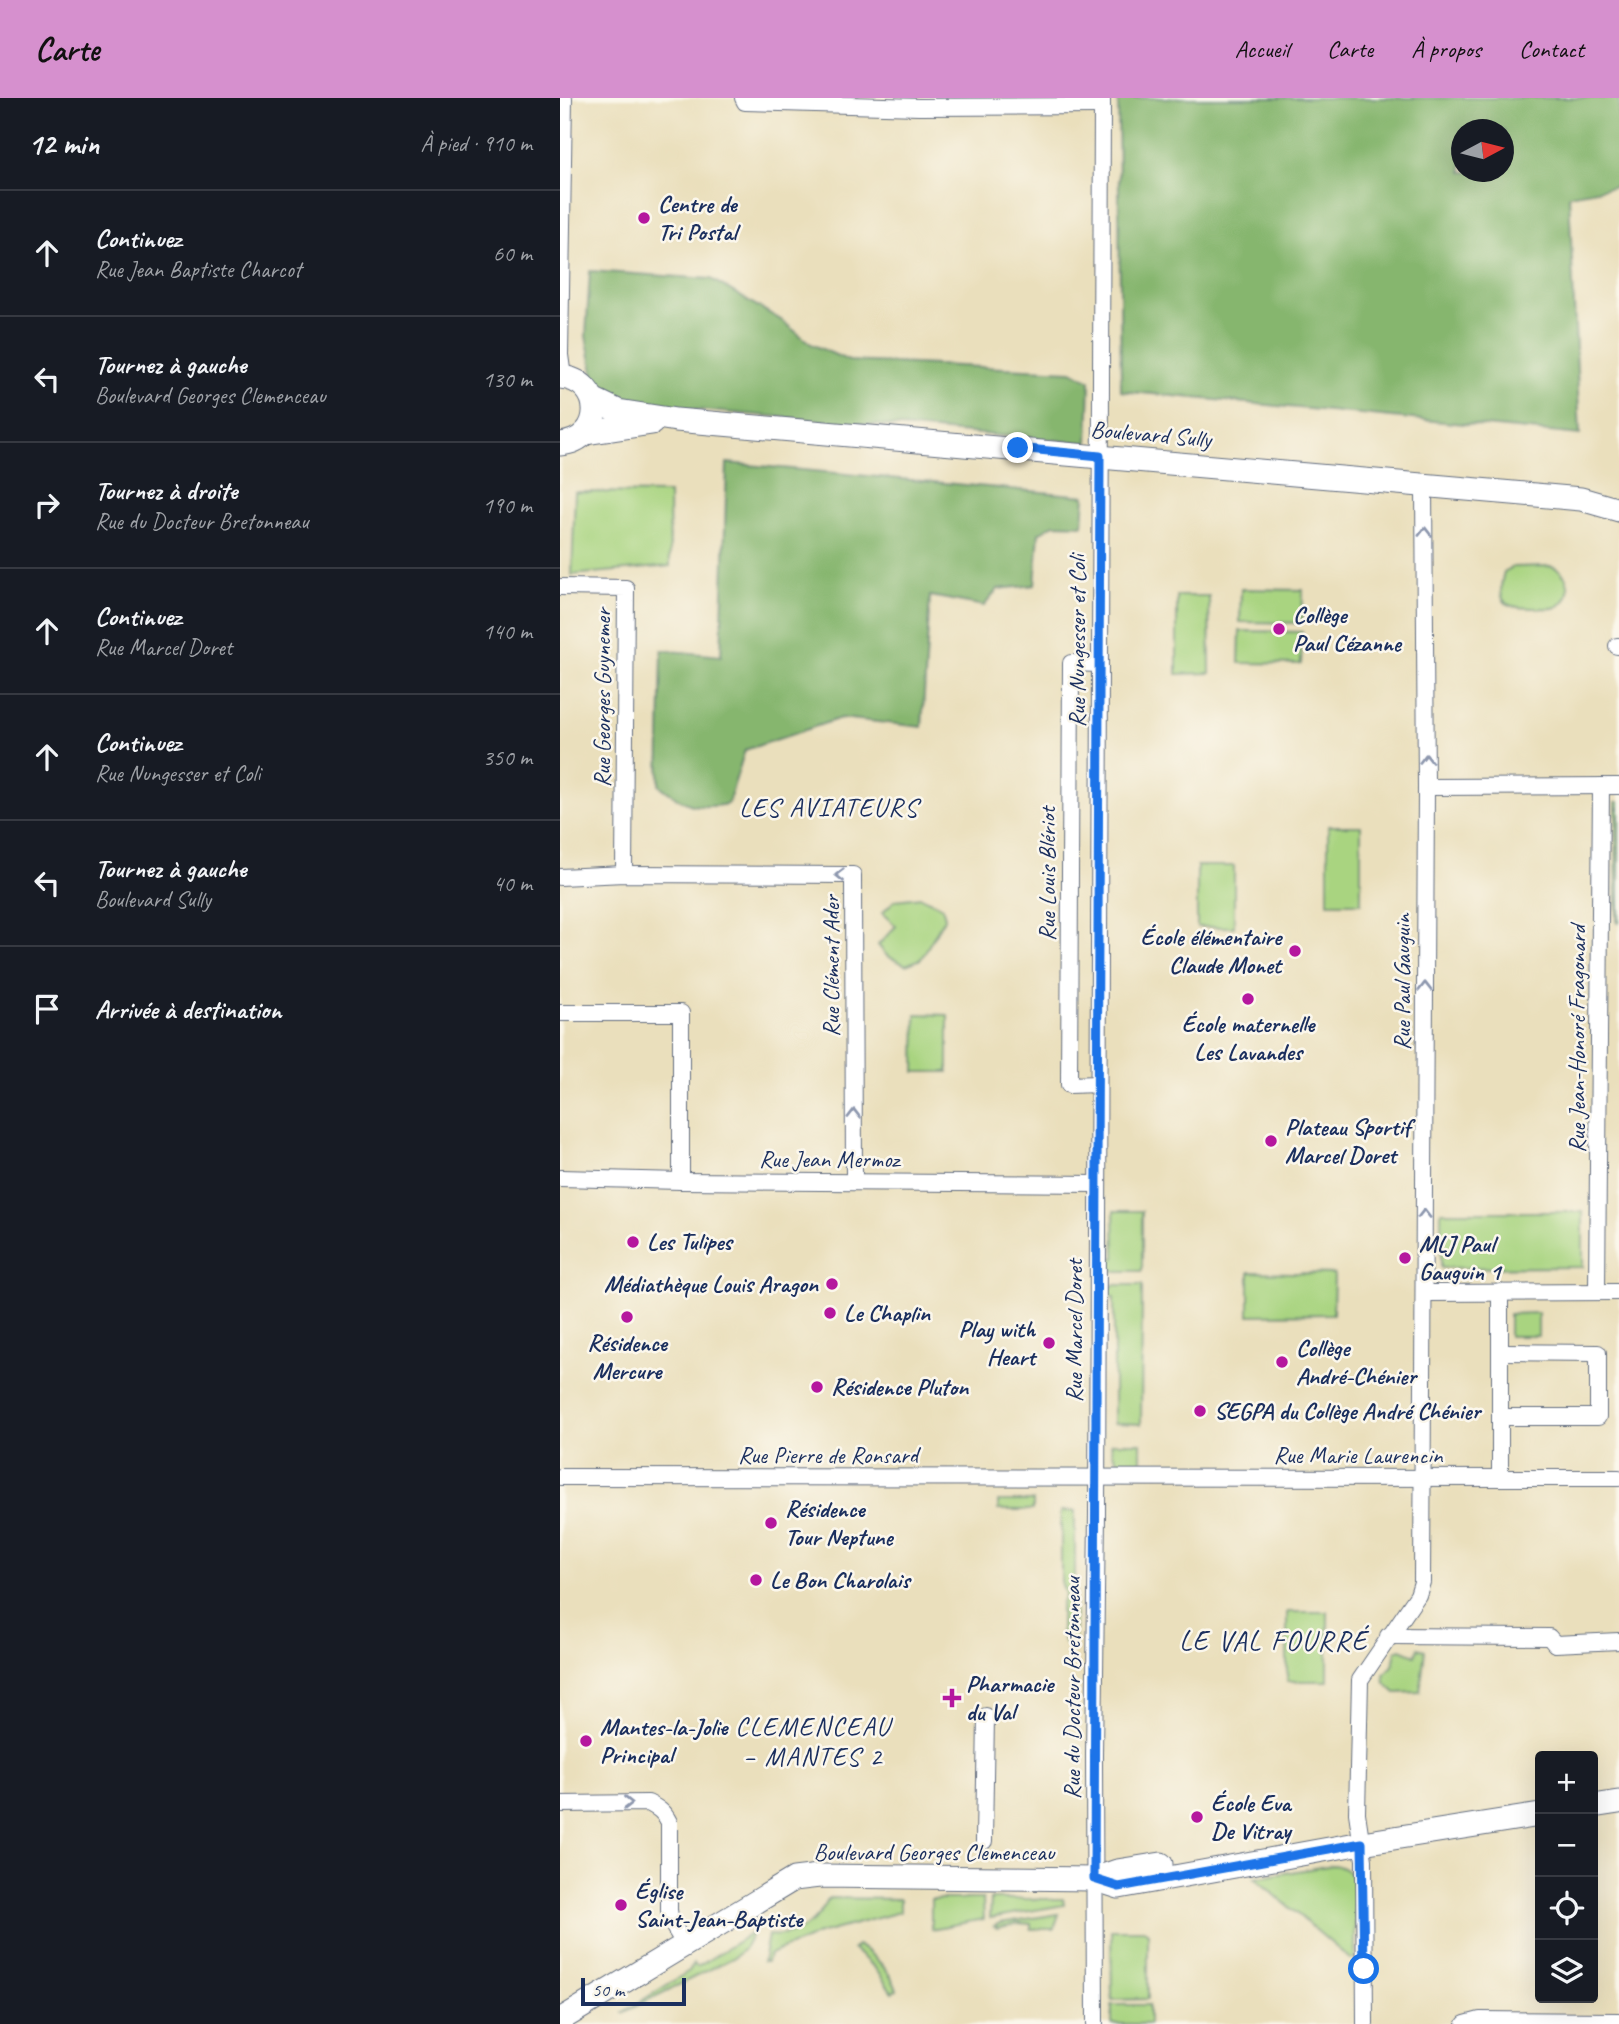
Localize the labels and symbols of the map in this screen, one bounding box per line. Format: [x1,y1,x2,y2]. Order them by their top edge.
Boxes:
north arrow [1451,119,1514,182]
place label: Centre de Tri Postal [658,189,741,247]
marker: Centre de Tri Postal [636,210,652,226]
street label: Boulevard Sully [1090,414,1214,454]
route end [1002,432,1033,463]
one-way arrow [1417,526,1432,537]
street label: Rue Nungesser et Coli [1062,552,1092,727]
place label: Collège Paul Cézanne [1293,600,1403,658]
street label: Rue Georges Guynemer [587,606,617,788]
marker: Collège Paul Cézanne [1271,621,1287,637]
one-way arrow [1418,753,1434,764]
district label: LES AVIATEURS [739,791,922,824]
street label: Rue Louis Blériot [1032,805,1062,941]
one-way arrow [835,867,845,883]
street label: Rue Clément Ader [816,893,846,1037]
street label: Rue Paul Gauguin [1387,912,1417,1050]
place label: École élémentaire Claude Monet [1141,922,1284,980]
street label: Rue Jean-Honoré Fragonard [1562,922,1592,1153]
marker: École élémentaire Claude Monet [1287,943,1303,959]
one-way arrow [1417,981,1433,991]
marker: École maternelle Les Lavandes [1240,991,1256,1007]
place label: École maternelle Les Lavandes [1182,1009,1316,1067]
one-way arrow [846,1108,862,1119]
place label: Plateau Sportif Marcel Doret [1285,1112,1416,1170]
marker: Plateau Sportif Marcel Doret [1263,1133,1279,1149]
street label: Rue Jean Mermoz [759,1144,901,1174]
one-way arrow [1416,1208,1432,1219]
place label: Les Tulipes [647,1227,734,1257]
place label: MLJ Paul Gauguin 1 [1419,1229,1504,1287]
marker: Les Tulipes [625,1234,641,1250]
marker: MLJ Paul Gauguin 1 [1397,1250,1413,1266]
street label: Rue Marcel Doret [1059,1257,1089,1403]
place label: Médiathèque Louis Aragon [604,1269,819,1299]
marker: Médiathèque Louis Aragon [824,1276,840,1292]
place label: Le Chaplin [844,1298,931,1328]
marker: Le Chaplin [822,1305,838,1321]
marker: Résidence Mercure [619,1309,635,1325]
place label: Play with Heart [958,1314,1038,1372]
place label: Résidence Mercure [587,1328,669,1386]
place label: Collège André-Chénier [1296,1333,1418,1391]
marker: Play with Heart [1041,1335,1057,1351]
marker: Collège André-Chénier [1274,1354,1290,1370]
place label: Résidence Pluton [831,1372,969,1402]
marker: Résidence Pluton [809,1379,825,1395]
place label: SEGPA du Collège André Chénier [1214,1396,1482,1426]
marker: SEGPA du Collège André Chénier [1192,1403,1208,1419]
street label: Rue Pierre de Ronsard [738,1440,922,1470]
street label: Rue Marie Laurencin [1273,1440,1444,1470]
place label: Résidence Tour Neptune [785,1494,895,1552]
marker: Résidence Tour Neptune [763,1515,779,1531]
place label: Le Bon Charolais [770,1565,912,1595]
marker: Le Bon Charolais [748,1572,764,1588]
street label: Rue du Docteur Bretonneau [1057,1574,1087,1799]
district label: LE VAL FOURRÉ [1179,1623,1369,1658]
place label: Pharmacie du Val [966,1669,1055,1727]
marker: Pharmacie du Val [944,1690,960,1706]
district label: CLEMENCEAU – MANTES 2 [735,1710,893,1773]
place label: Mantes-la-Jolie Principal [600,1712,729,1770]
marker: Mantes-la-Jolie Principal [578,1733,594,1749]
place label: École Eva De Vitray [1211,1788,1293,1846]
one-way arrow [623,1795,634,1811]
marker: École Eva De Vitray [1189,1809,1205,1825]
street label: Boulevard Georges Clemenceau [814,1837,1057,1867]
place label: Église Saint-Jean-Baptiste [635,1876,804,1934]
marker: Église Saint-Jean-Baptiste [613,1897,629,1913]
route start [1348,1953,1379,1984]
scale bar [581,1975,686,2007]

